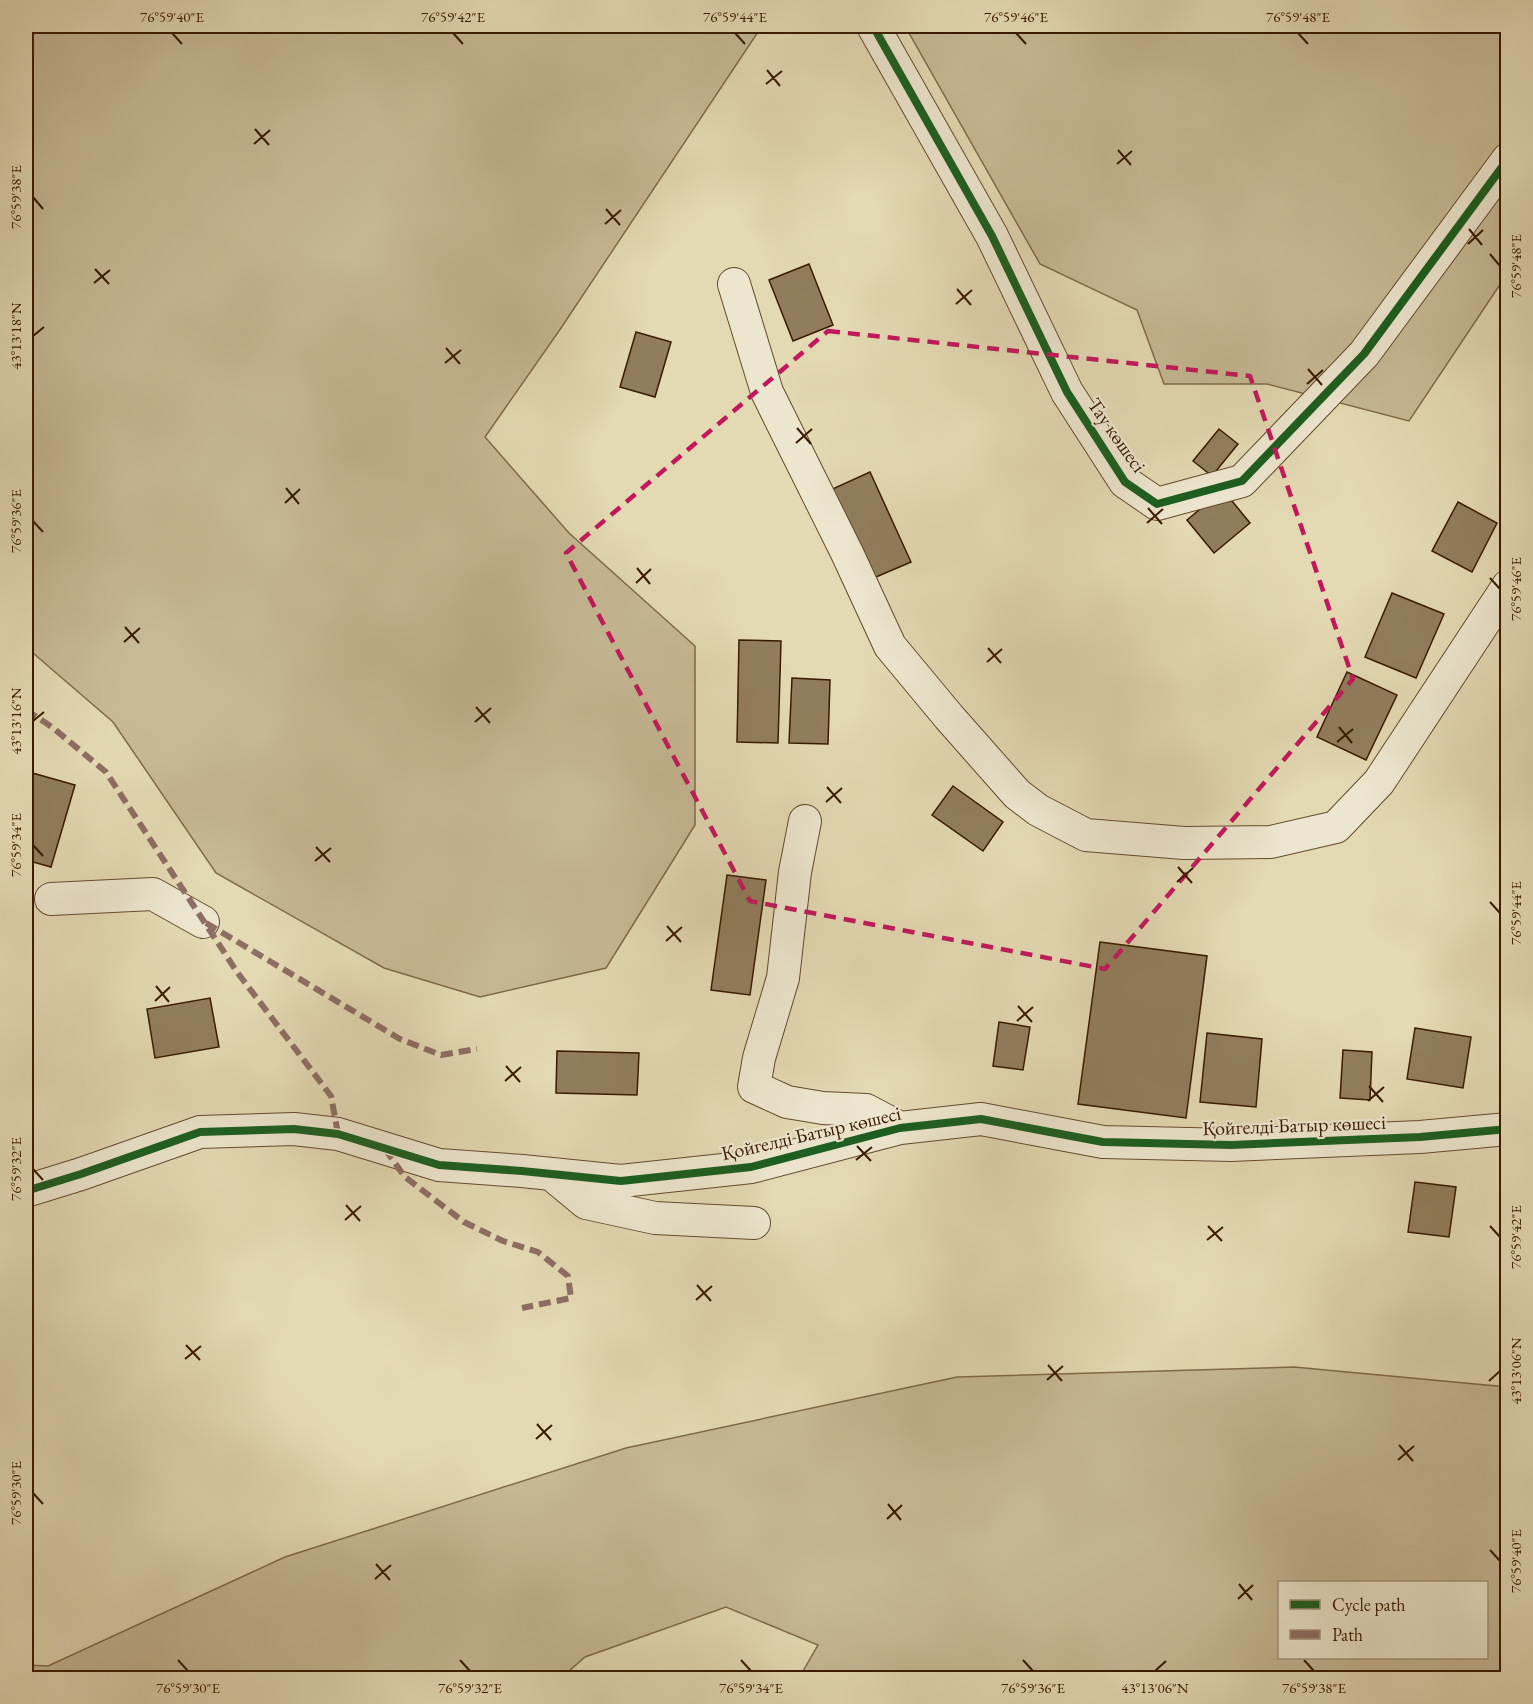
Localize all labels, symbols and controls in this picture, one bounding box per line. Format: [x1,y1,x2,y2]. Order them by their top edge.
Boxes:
text: 76°59'40"E [140,7,205,26]
text: 76°59'42"E [421,7,486,26]
text: 76°59'44"E [703,7,768,26]
text: 76°59'46"E [984,7,1049,26]
text: 76°59'48"E [1266,7,1331,26]
text: 76°59'38"E [6,164,25,229]
text: 76°59'48"E [1506,233,1525,298]
text: 43°13'18"N [6,302,25,370]
street label: Тау көшесі [1082,393,1152,478]
text: 76°59'36"E [6,488,25,553]
text: 76°59'46"E [1506,556,1525,621]
text: 43°13'16"N [6,687,25,755]
text: 76°59'34"E [6,812,25,877]
text: 76°59'44"E [1506,880,1525,945]
street label: Қойгелді Батыр көшесі [719,1100,904,1166]
street label: Қойгелді Батыр көшесі [1202,1109,1386,1141]
text: 76°59'32"E [6,1136,25,1201]
text: 76°59'42"E [1506,1204,1525,1269]
text: 43°13'06"N [1506,1337,1525,1405]
text: 76°59'30"E [6,1460,25,1525]
text: 76°59'40"E [1506,1528,1525,1593]
legend [1278,1581,1488,1659]
text: Cycle path [1332,1593,1406,1616]
text: Path [1332,1623,1363,1646]
text: 76°59'30"E [156,1678,221,1697]
text: 76°59'32"E [438,1678,503,1697]
text: 76°59'34"E [719,1678,784,1697]
text: 76°59'36"E [1001,1678,1066,1697]
text: 43°13'06"N [1121,1678,1189,1697]
text: 76°59'38"E [1282,1678,1347,1697]

